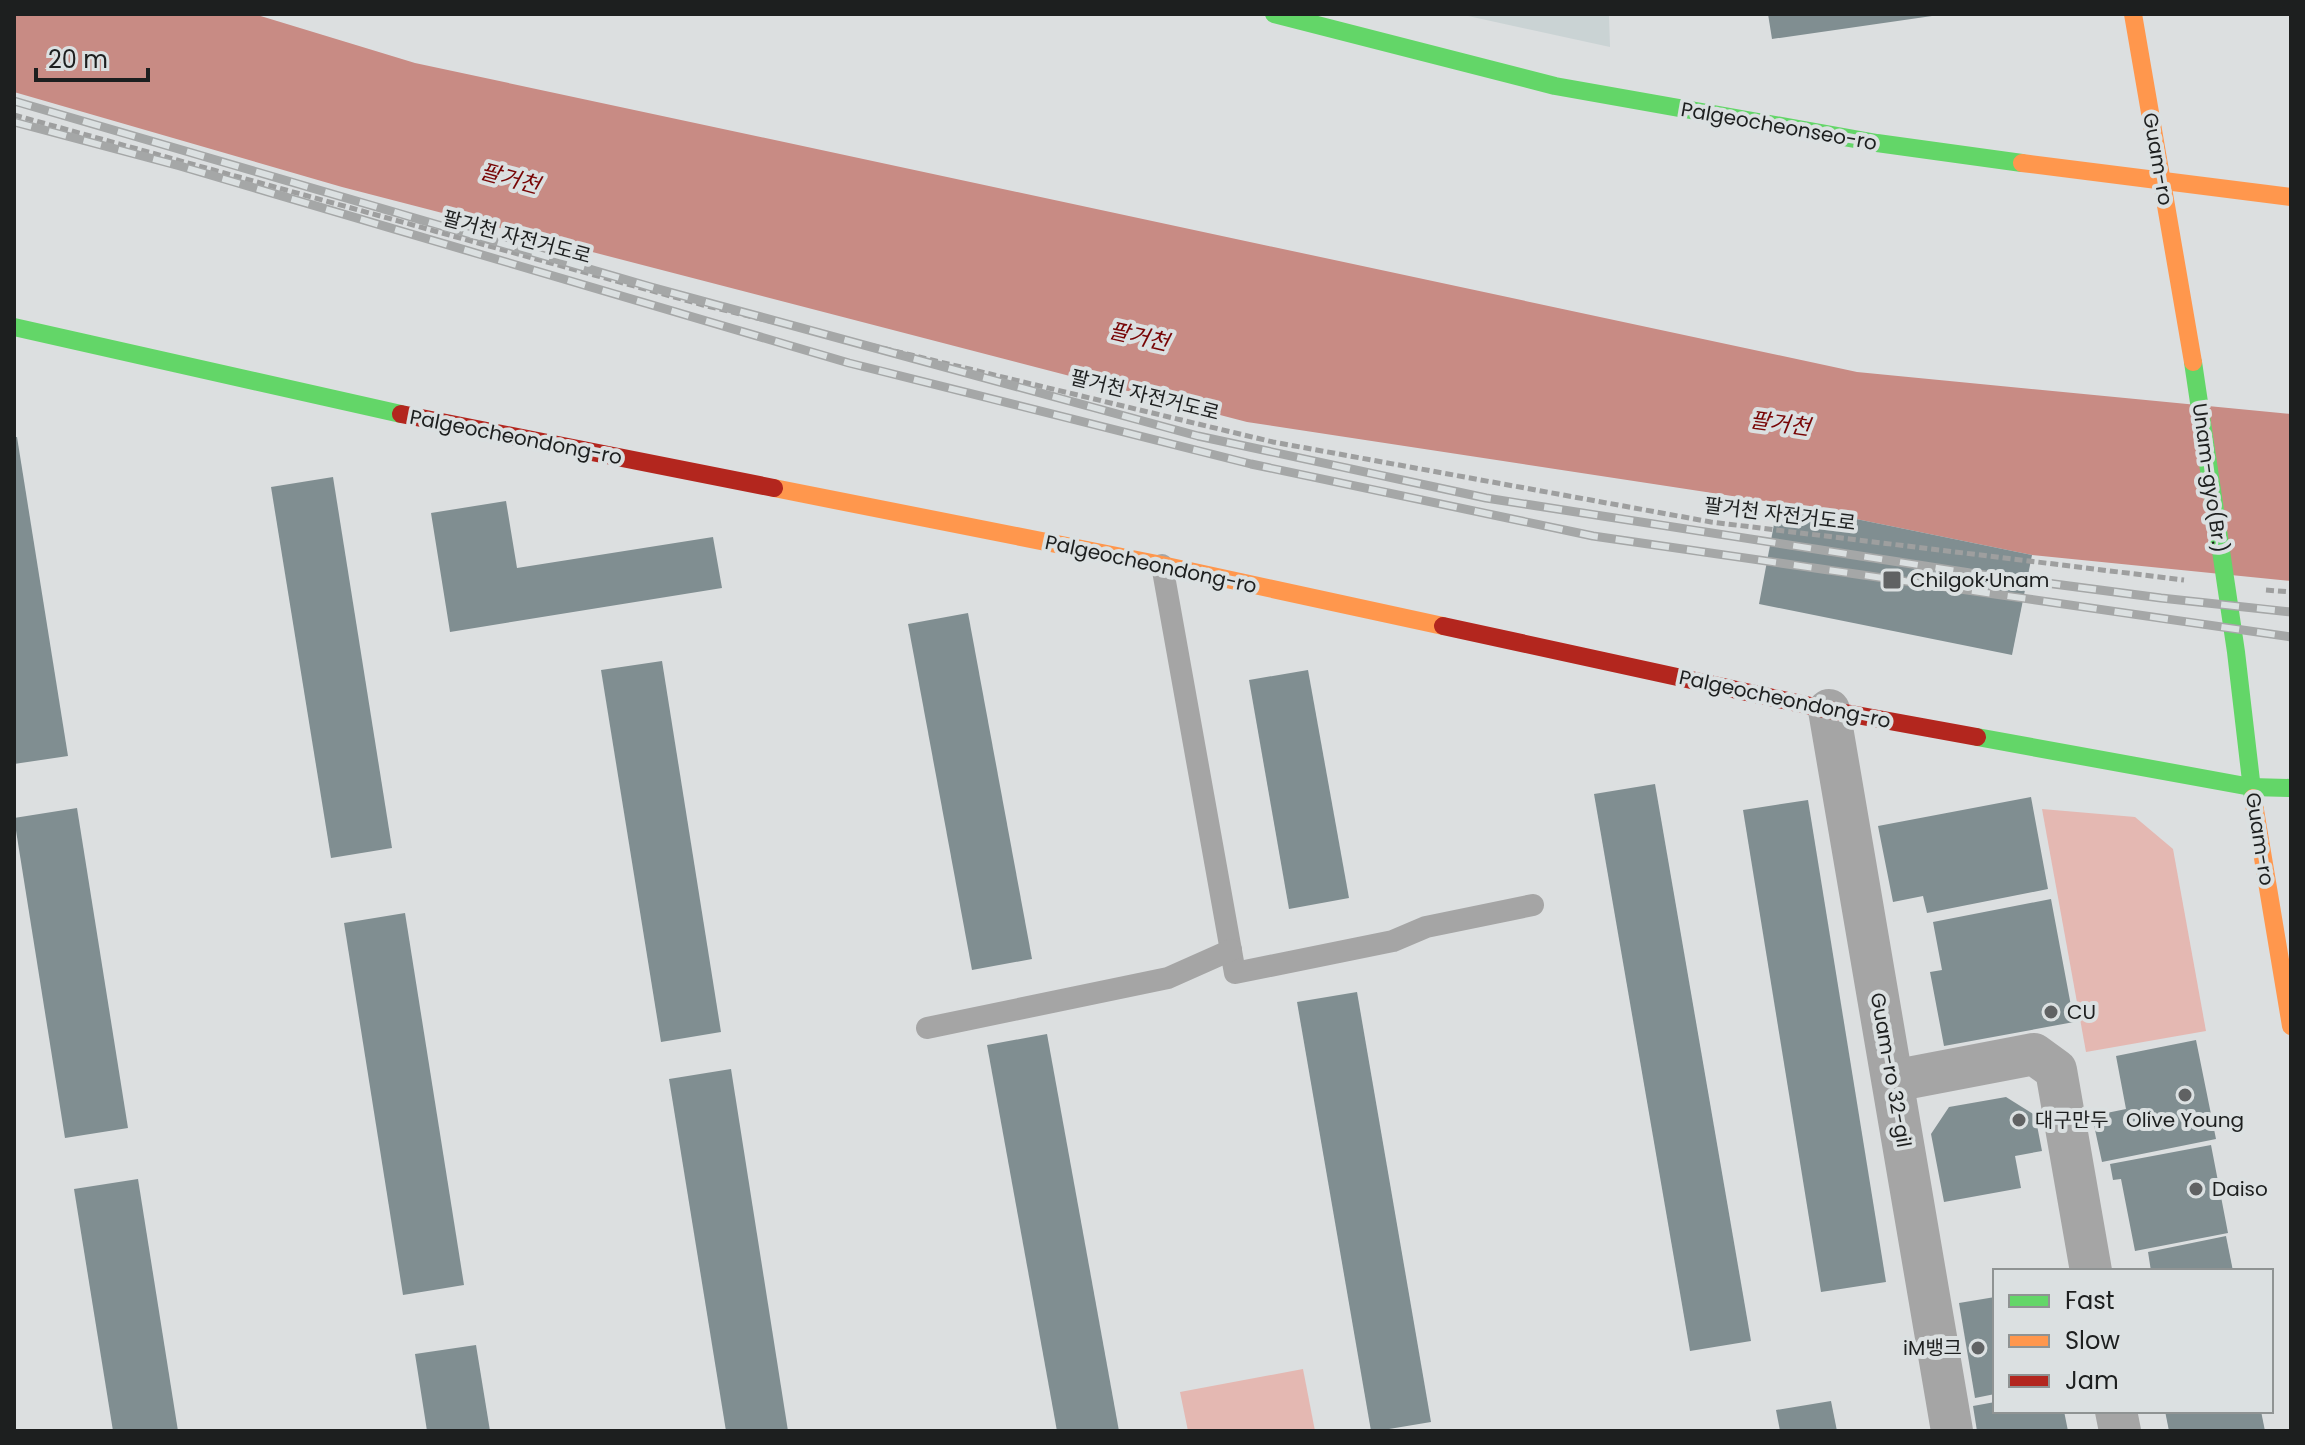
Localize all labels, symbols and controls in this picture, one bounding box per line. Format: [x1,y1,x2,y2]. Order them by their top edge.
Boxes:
scale bar [36,32,148,82]
text: 20 m [48,43,108,76]
street label: Palgeocheonseo-ro [1679,95,1879,157]
street label: Guam-ro [2136,110,2180,208]
water label: 팔거천 [477,156,546,202]
street label: 팔거천 자전거도로 [440,204,594,270]
water label: 팔거천 [1106,315,1175,359]
street label: 팔거천 자전거도로 [1068,363,1222,427]
street label: Unam-gyo(Br.) [2186,401,2234,555]
street label: Palgeocheondong-ro [408,403,624,471]
water label: 팔거천 [1748,404,1815,443]
street label: 팔거천 자전거도로 [1703,491,1857,537]
street label: Palgeocheondong-ro [1043,528,1259,600]
place label: Chilgok·Unam [1910,566,2049,594]
marker: Chilgok·Unam [1881,569,1903,591]
street label: Palgeocheondong-ro [1677,663,1893,735]
street label: Guam-ro [2239,791,2281,887]
street label: Guam-ro 32-gil [1864,990,1918,1150]
place label: CU [2067,998,2096,1026]
marker: CU [2042,1003,2060,1021]
marker: Olive Young [2176,1086,2194,1104]
place label: 대구만두 [2035,1106,2109,1134]
place label: Olive Young [2126,1106,2244,1134]
marker: 대구만두 [2010,1111,2028,1129]
place label: Daiso [2212,1175,2268,1203]
marker: Daiso [2187,1180,2205,1198]
legend [1993,1269,2273,1413]
text: Fast [2065,1284,2115,1317]
text: Slow [2065,1324,2120,1357]
place label: iM뱅크 [1903,1334,1962,1362]
marker: iM뱅크 [1969,1339,1987,1357]
text: Jam [2065,1364,2119,1397]

